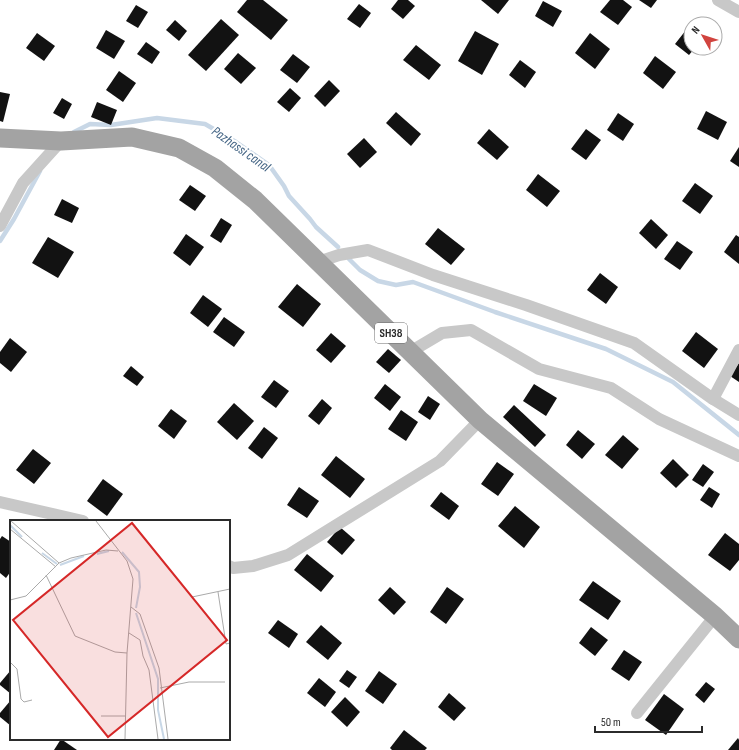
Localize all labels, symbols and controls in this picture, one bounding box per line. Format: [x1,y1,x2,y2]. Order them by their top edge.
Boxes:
north arrow [683,16,723,56]
text: N [689,24,703,36]
water label: Pazhassi canal [208,123,274,176]
road number: SH38 [375,323,407,343]
inset map [10,520,230,740]
scale bar [595,708,702,734]
text: 50 m [601,715,621,730]

